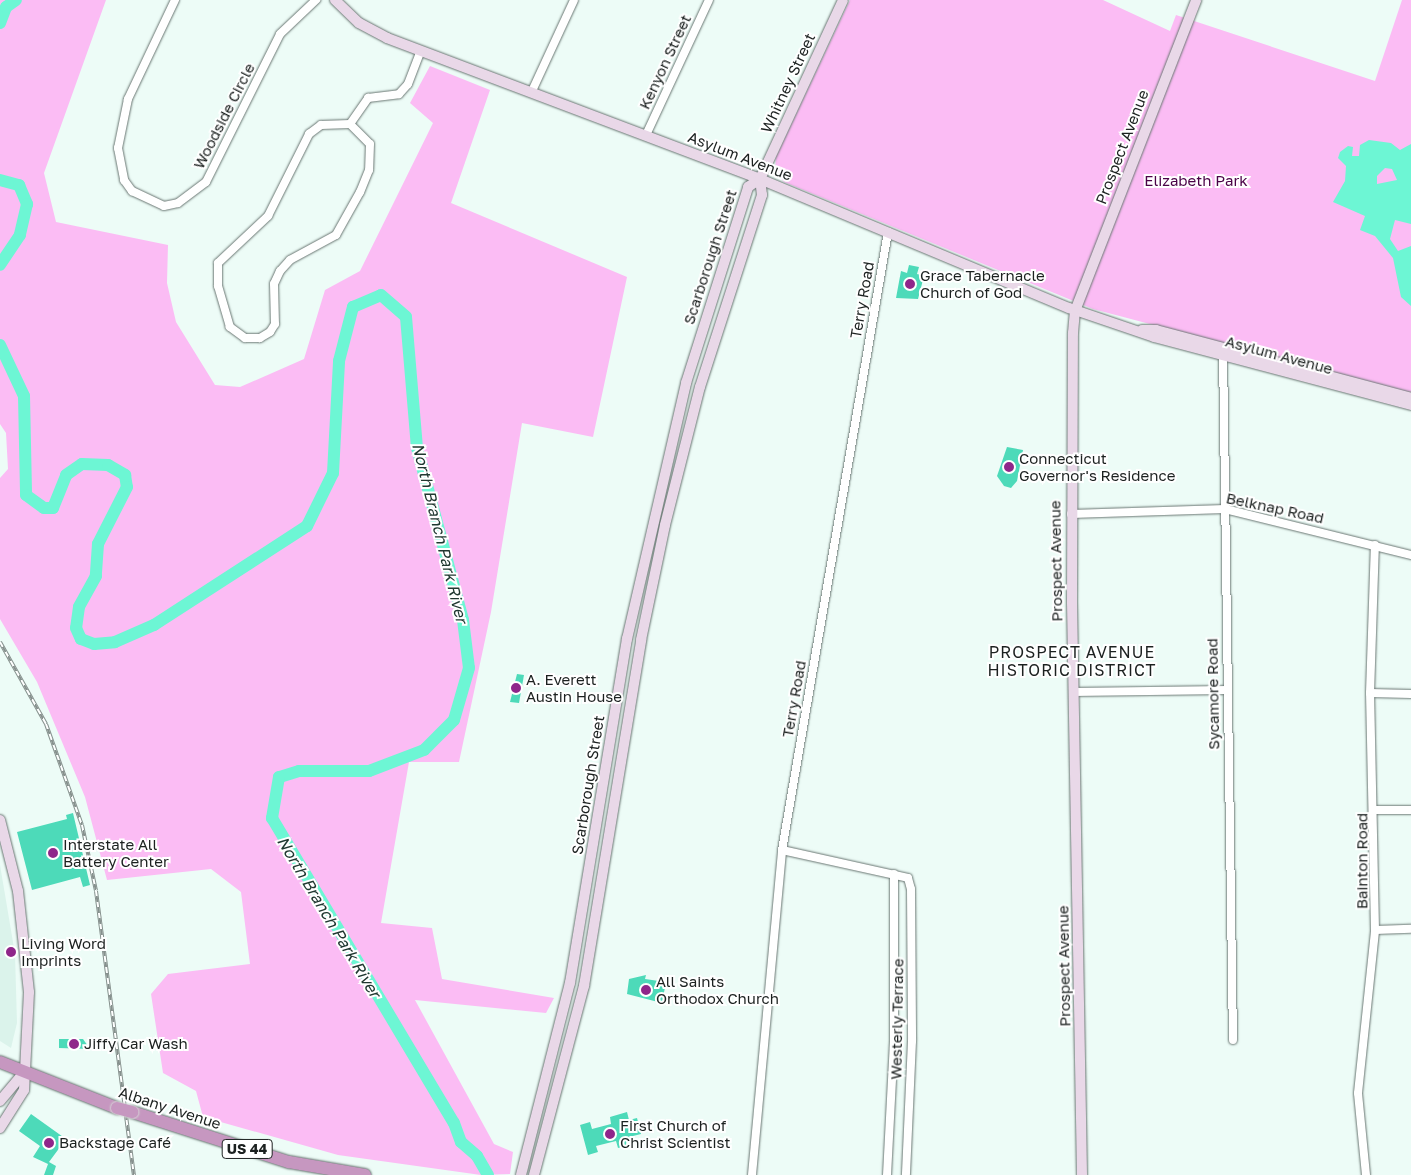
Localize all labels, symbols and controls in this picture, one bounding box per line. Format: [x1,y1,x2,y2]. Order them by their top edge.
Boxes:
street label: Kenyon Street [635,12,695,112]
street label: Whitney Street [757,30,819,136]
street label: Woodside Circle [190,60,258,172]
street label: Prospect Avenue [1092,87,1152,207]
street label: Asylum Avenue [685,128,795,184]
park label: Elizabeth Park [1144,172,1248,190]
street label: Scarborough Street [680,187,740,327]
street label: Terry Road [846,260,878,340]
place label: Grace Tabernacle Church of God [920,266,1045,301]
marker: Grace Tabernacle Church of God [904,278,916,290]
street label: Asylum Avenue [1223,332,1335,378]
water label: North Branch Park River [408,441,472,625]
place label: Connecticut Governor's Residence [1019,449,1175,484]
marker: Connecticut Governor's Residence [1003,461,1015,473]
street label: Belknap Road [1224,489,1326,527]
street label: Prospect Avenue [1046,500,1066,622]
street label: Sycamore Road [1203,638,1223,750]
district label: PROSPECT AVENUE HISTORIC DISTRICT [985,642,1159,680]
street label: Terry Road [778,659,810,739]
place label: A. Everett Austin House [526,670,622,705]
marker: A. Everett Austin House [510,682,522,694]
street label: Scarborough Street [568,714,608,856]
street label: Bainton Road [1353,813,1371,909]
water label: North Branch Park River [273,833,385,1001]
place label: Interstate All Battery Center [63,835,169,870]
marker: Interstate All Battery Center [47,847,59,859]
street label: Prospect Avenue [1054,905,1074,1027]
place label: Living Word Imprints [21,934,106,969]
marker: Living Word Imprints [5,946,17,958]
street label: Westerly Terrace [887,958,907,1080]
place label: All Saints Orthodox Church [656,972,779,1007]
marker: All Saints Orthodox Church [640,984,652,996]
place label: Jiffy Car Wash [84,1035,188,1053]
marker: Jiffy Car Wash [68,1038,80,1050]
street label: Albany Avenue [117,1083,223,1133]
place label: First Church of Christ Scientist [620,1116,731,1151]
marker: First Church of Christ Scientist [604,1128,616,1140]
place label: Backstage Café [59,1134,171,1152]
marker: Backstage Café [43,1137,55,1149]
road number: US 44 [221,1138,273,1160]

